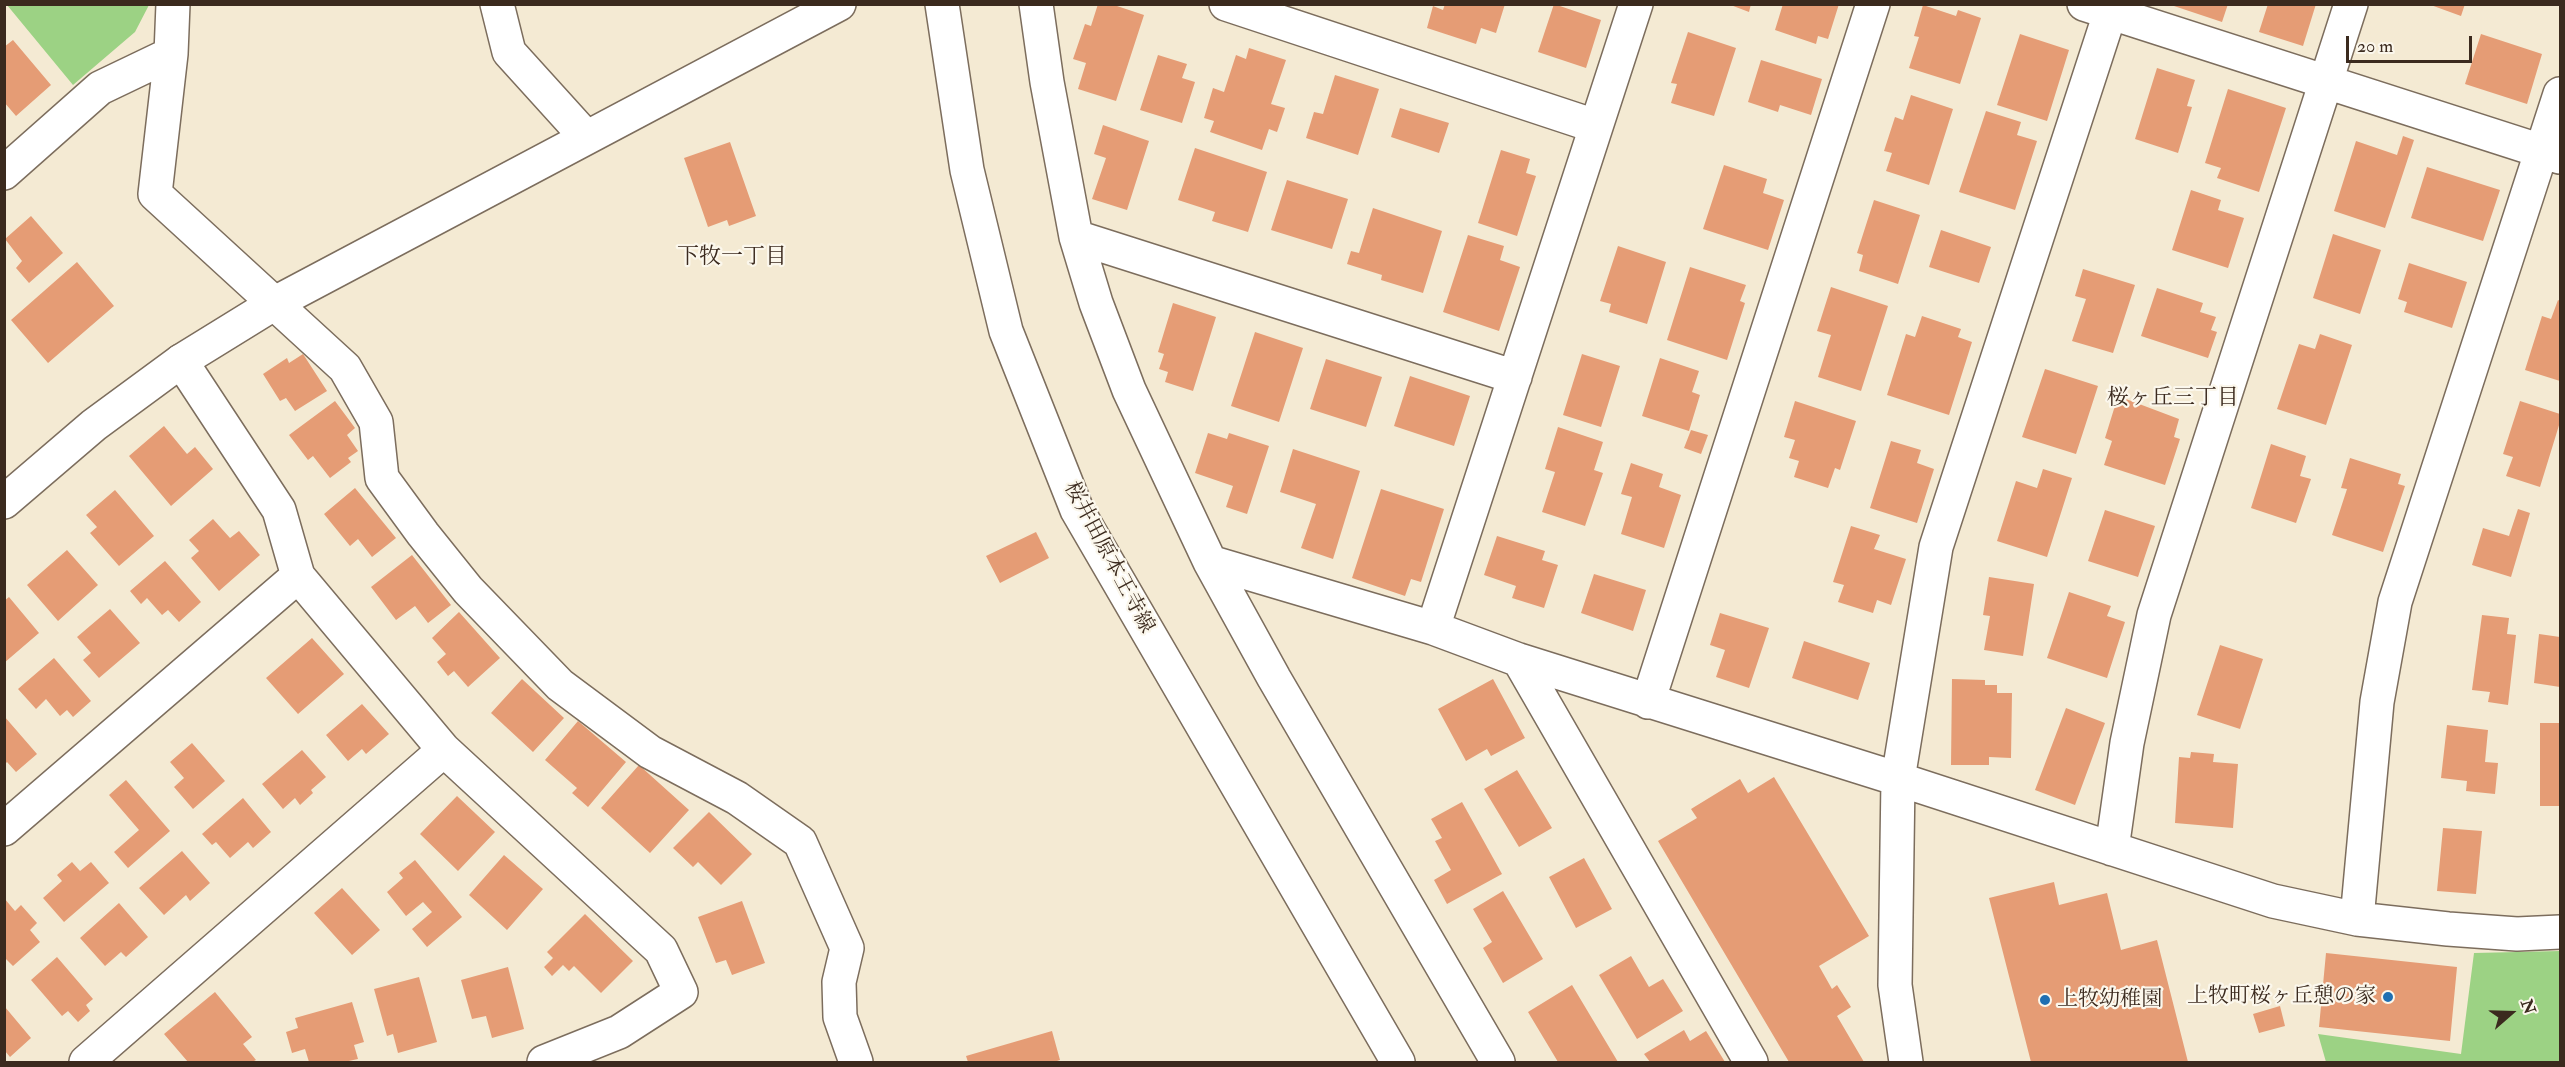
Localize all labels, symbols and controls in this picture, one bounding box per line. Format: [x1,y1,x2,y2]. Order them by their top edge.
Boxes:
scale bar [2349,24,2475,62]
text: 20 m [2357,35,2393,58]
district label: 下牧一丁目 [677,245,787,271]
district label: 桜ヶ丘三丁目 [2107,386,2239,412]
street label: 桜井田原本王寺線 [1057,478,1159,638]
north arrow [2481,983,2541,1043]
place label: 上牧町桜ヶ丘憩の家 [2187,984,2376,1010]
place label: 上牧幼稚園 [2057,987,2162,1013]
marker: 上牧町桜ヶ丘憩の家 [2381,990,2395,1004]
marker: 上牧幼稚園 [2038,993,2052,1007]
text: N [2516,997,2540,1017]

